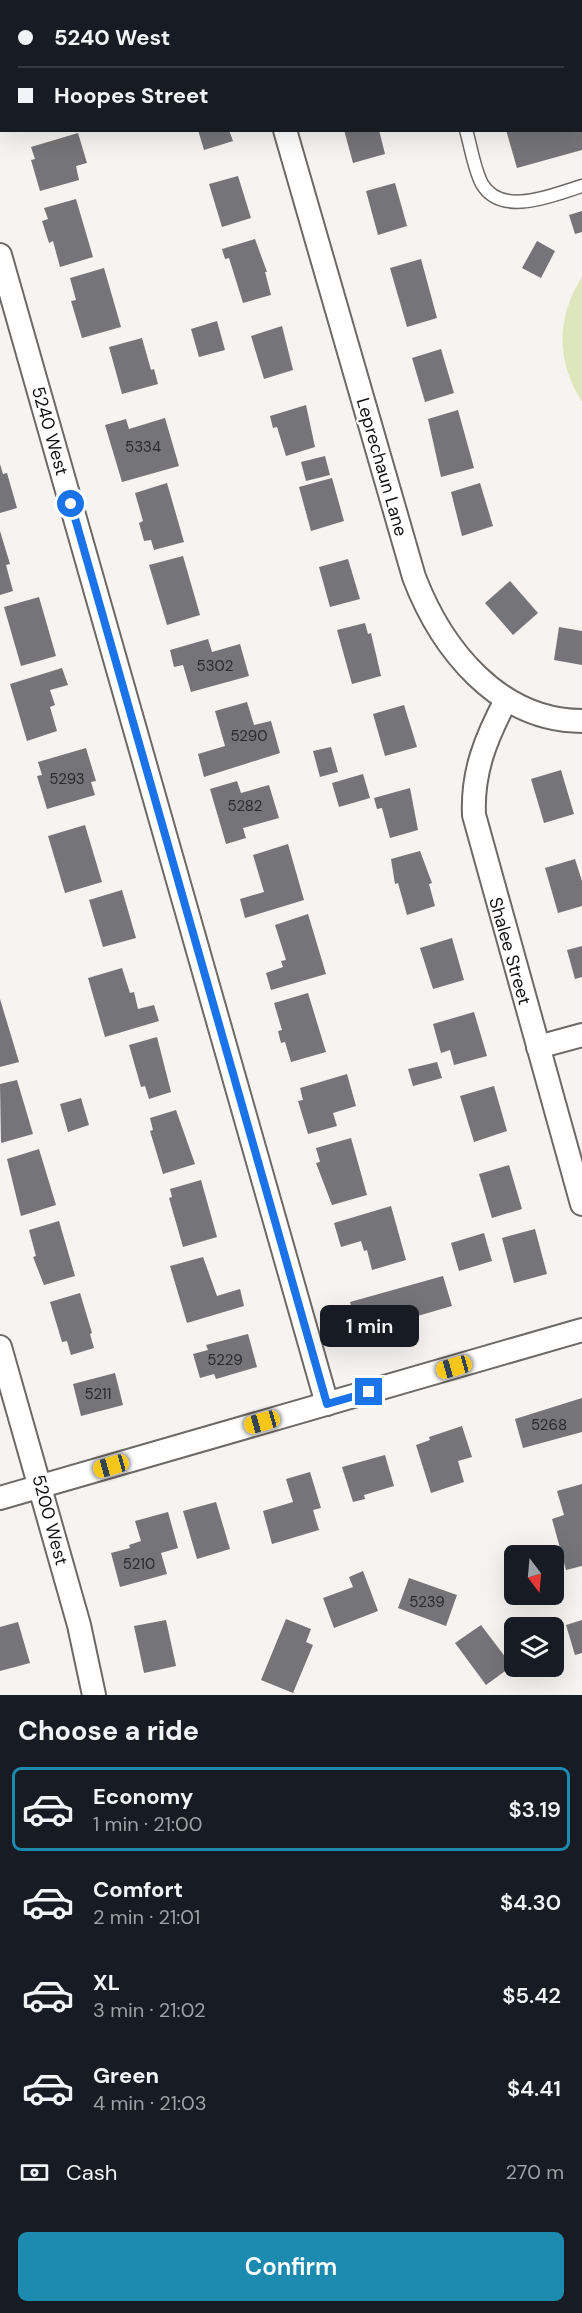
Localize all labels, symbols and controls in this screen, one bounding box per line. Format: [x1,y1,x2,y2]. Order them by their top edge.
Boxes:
text: 5240 West [54,23,170,52]
text: Hoopes Street [54,81,209,110]
street label: 5240 West [26,384,74,478]
street label: Leprechaun Lane [351,395,413,539]
house number: 5334 [125,437,161,457]
route start [57,490,84,517]
house number: 5302 [197,656,233,676]
house number: 5290 [230,726,268,746]
house number: 5293 [49,769,85,789]
house number: 5282 [228,796,262,816]
street label: Shalee Street [483,894,537,1008]
callout: 1 min [320,1305,418,1347]
text: 1 min [346,1313,393,1339]
house number: 5229 [207,1350,243,1370]
car [434,1353,474,1381]
route end [355,1378,382,1405]
house number: 5211 [85,1384,111,1404]
car [242,1408,282,1436]
house number: 5268 [531,1415,567,1435]
car [91,1452,131,1480]
street label: 5200 West [26,1472,74,1568]
north arrow [504,1545,564,1605]
map controls [504,1545,564,1677]
house number: 5210 [123,1554,155,1574]
house number: 5239 [409,1592,445,1612]
button: layers [504,1617,564,1677]
text: Choose a ride [18,1713,199,1748]
icon: car [21,1782,75,1836]
text: Economy [93,1782,193,1811]
text: $3.19 [509,1795,561,1824]
text: 1 min · 21:00 [93,1811,202,1837]
icon: car [21,1875,75,1929]
text: Comfort [93,1875,183,1904]
text: $4.30 [500,1888,561,1917]
text: 2 min · 21:01 [93,1904,200,1930]
icon: car [21,1968,75,2022]
text: XL [93,1968,120,1997]
text: $5.42 [502,1981,561,2010]
text: 3 min · 21:02 [93,1997,206,2023]
icon: car [21,2061,75,2115]
text: Green [93,2061,159,2090]
text: $4.41 [507,2074,561,2103]
text: 4 min · 21:03 [93,2090,206,2116]
icon: cash [18,2156,51,2189]
text: Cash [66,2158,117,2187]
text: 270 m [506,2159,564,2185]
button: Confirm [18,2232,564,2301]

